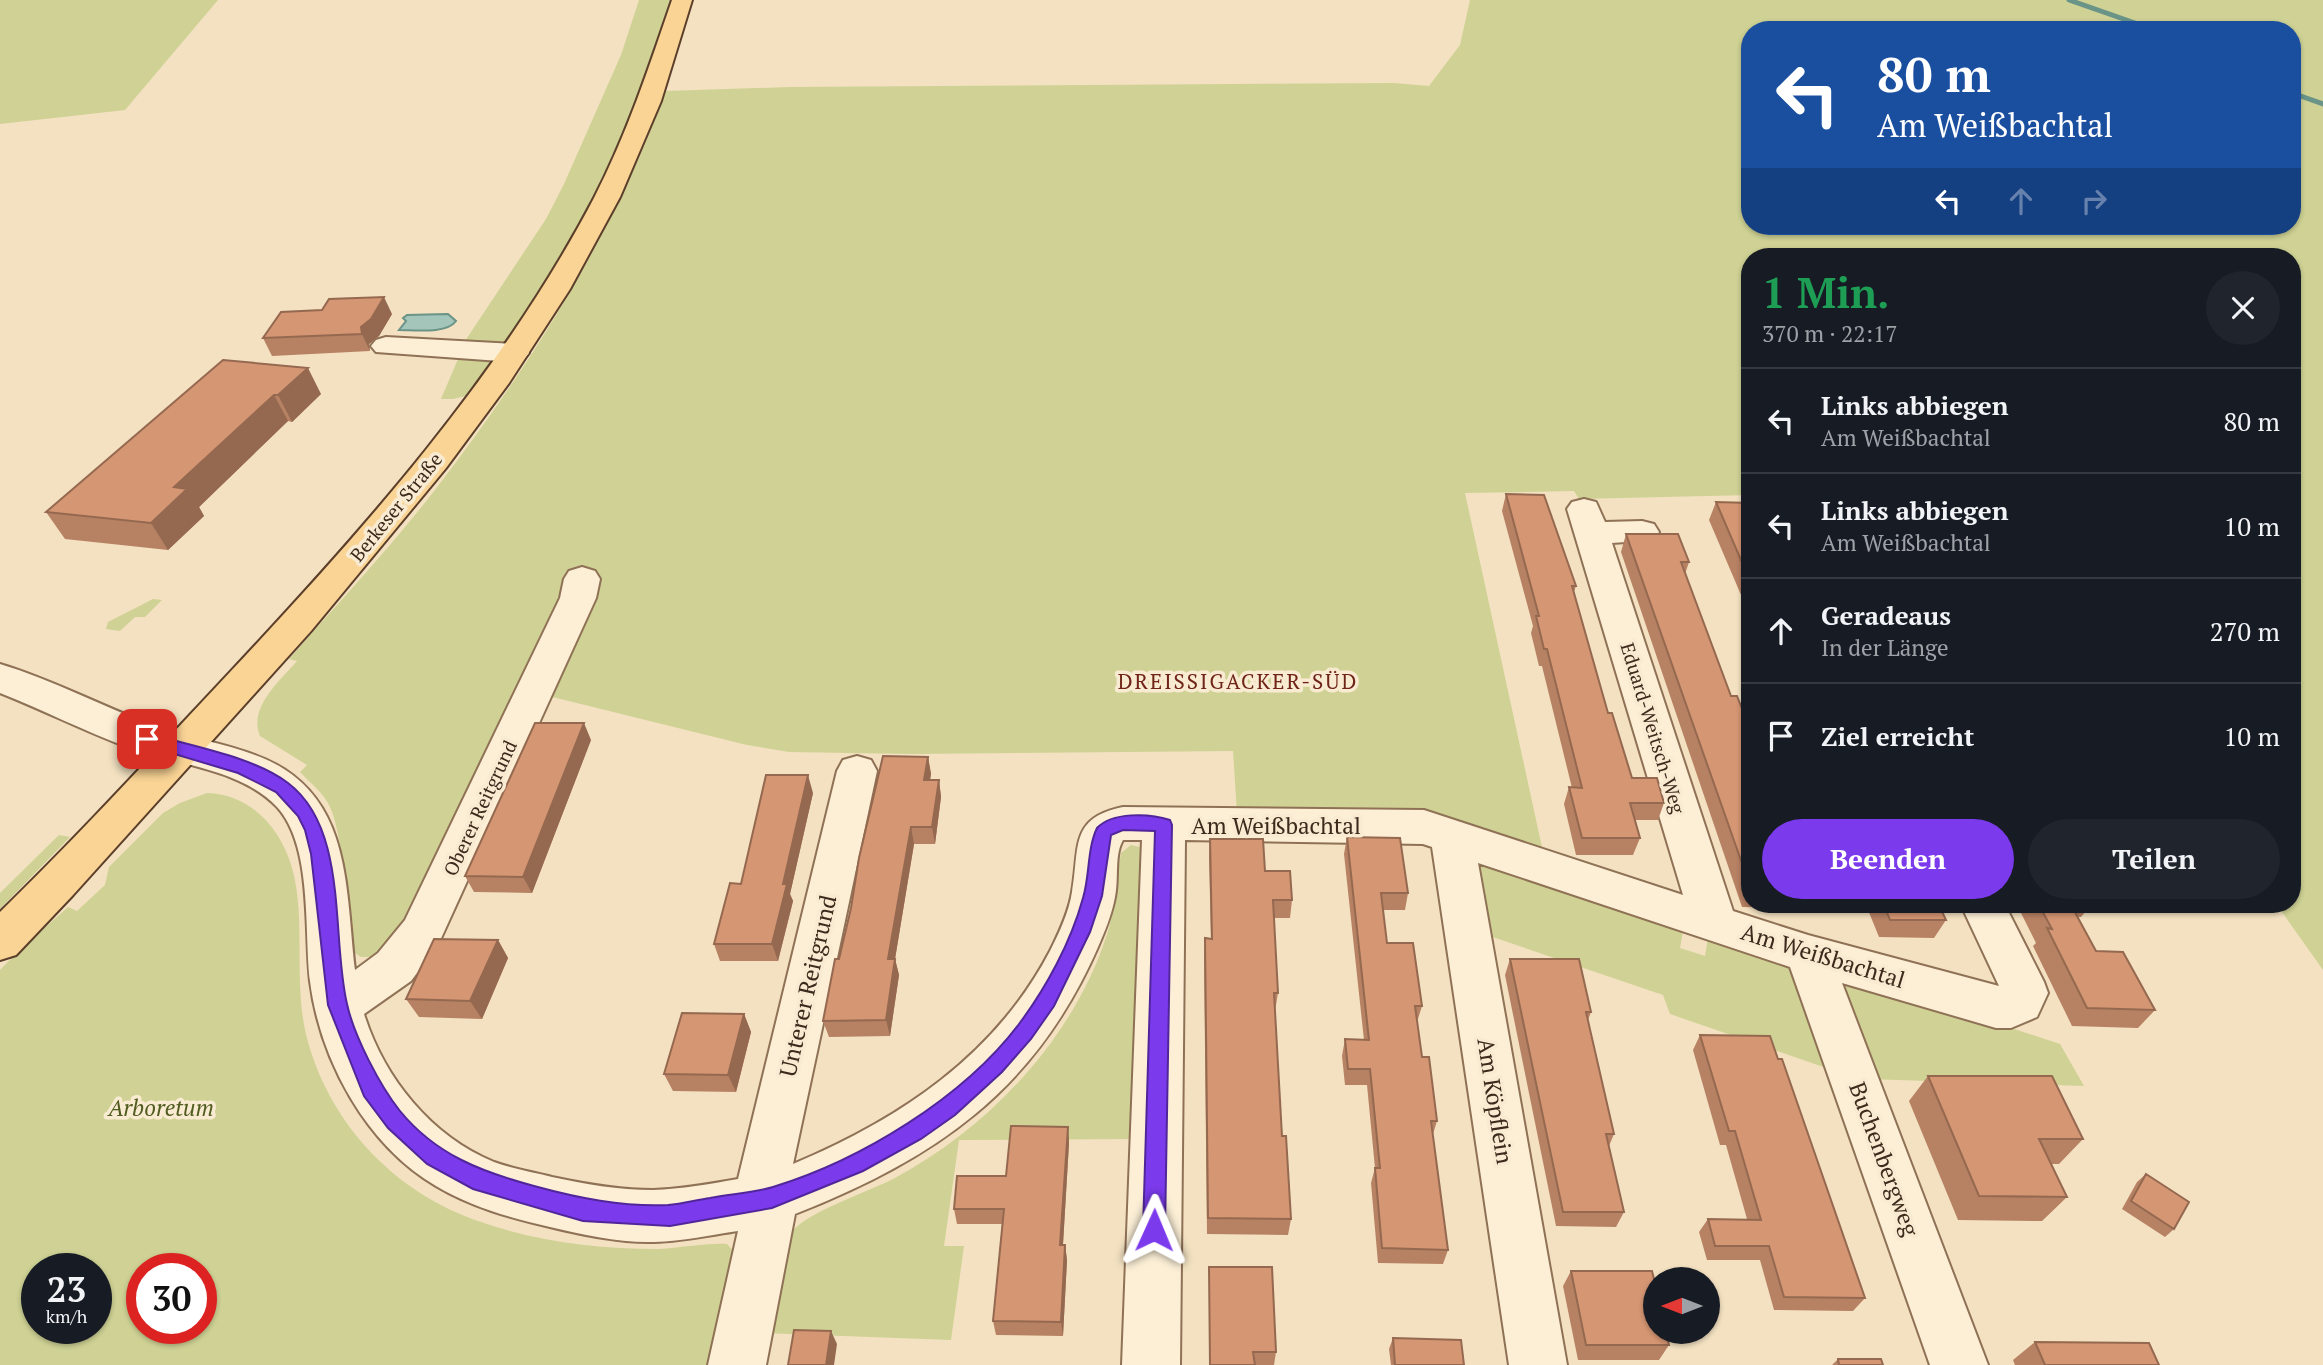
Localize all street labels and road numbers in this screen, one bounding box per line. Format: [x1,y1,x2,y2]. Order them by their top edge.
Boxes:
street label: Berkeser Straße [344,447,447,566]
street label: Eduard-Weitsch-Weg [1616,639,1692,817]
street label: Oberer Reitgrund [437,736,522,880]
street label: Am Weißbachtal [1191,810,1361,841]
street label: Unterer Reitgrund [772,892,844,1080]
street label: Am Weißbachtal [1737,916,1909,995]
street label: Am Köpflein [1470,1036,1521,1166]
street label: Buchenbergweg [1842,1077,1927,1241]

